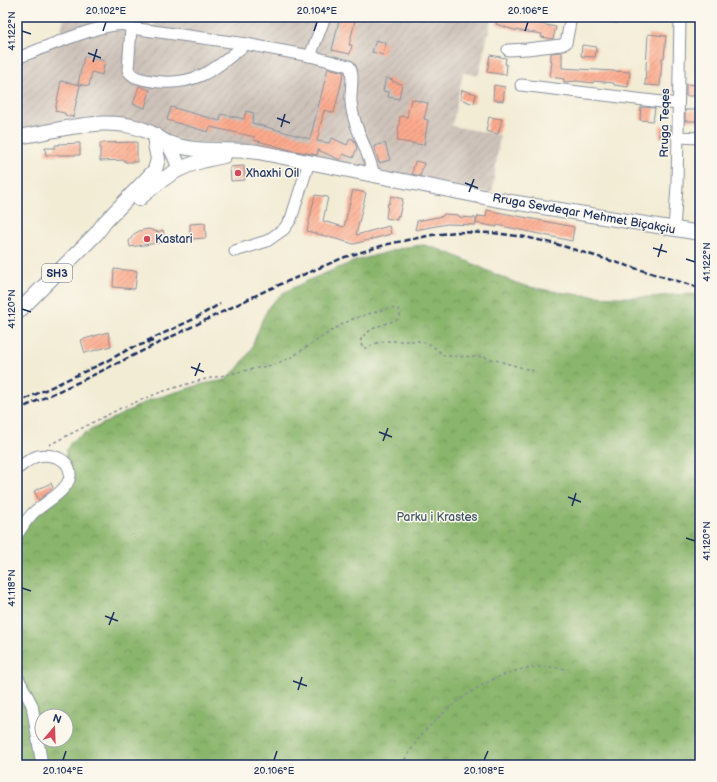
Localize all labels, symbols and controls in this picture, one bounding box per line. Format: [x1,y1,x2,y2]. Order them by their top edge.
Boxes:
text: 20.102°E [86,5,127,17]
text: 20.104°E [297,5,338,17]
text: 20.106°E [508,5,549,17]
text: 41.122°N [6,11,18,51]
street label: Rruga Teqes [657,88,673,158]
place label: Xhaxhi Oil [245,166,299,181]
marker: Xhaxhi Oil [233,168,243,178]
street label: Rruga Sevdeqar Mehmet Biçakçiu [491,191,677,237]
place label: Kastari [155,232,193,247]
marker: Kastari [142,234,152,244]
text: 41.122°N [701,242,713,282]
road number: SH3 [42,264,72,282]
text: 41.120°N [6,289,18,329]
park label: Parku i Krastes [397,510,478,525]
text: 41.120°N [701,521,713,561]
text: 41.118°N [6,569,18,607]
north arrow [34,708,74,748]
text: N [51,712,63,727]
text: 20.104°E [43,765,84,777]
text: 20.106°E [254,765,295,777]
text: 20.108°E [464,765,505,777]

